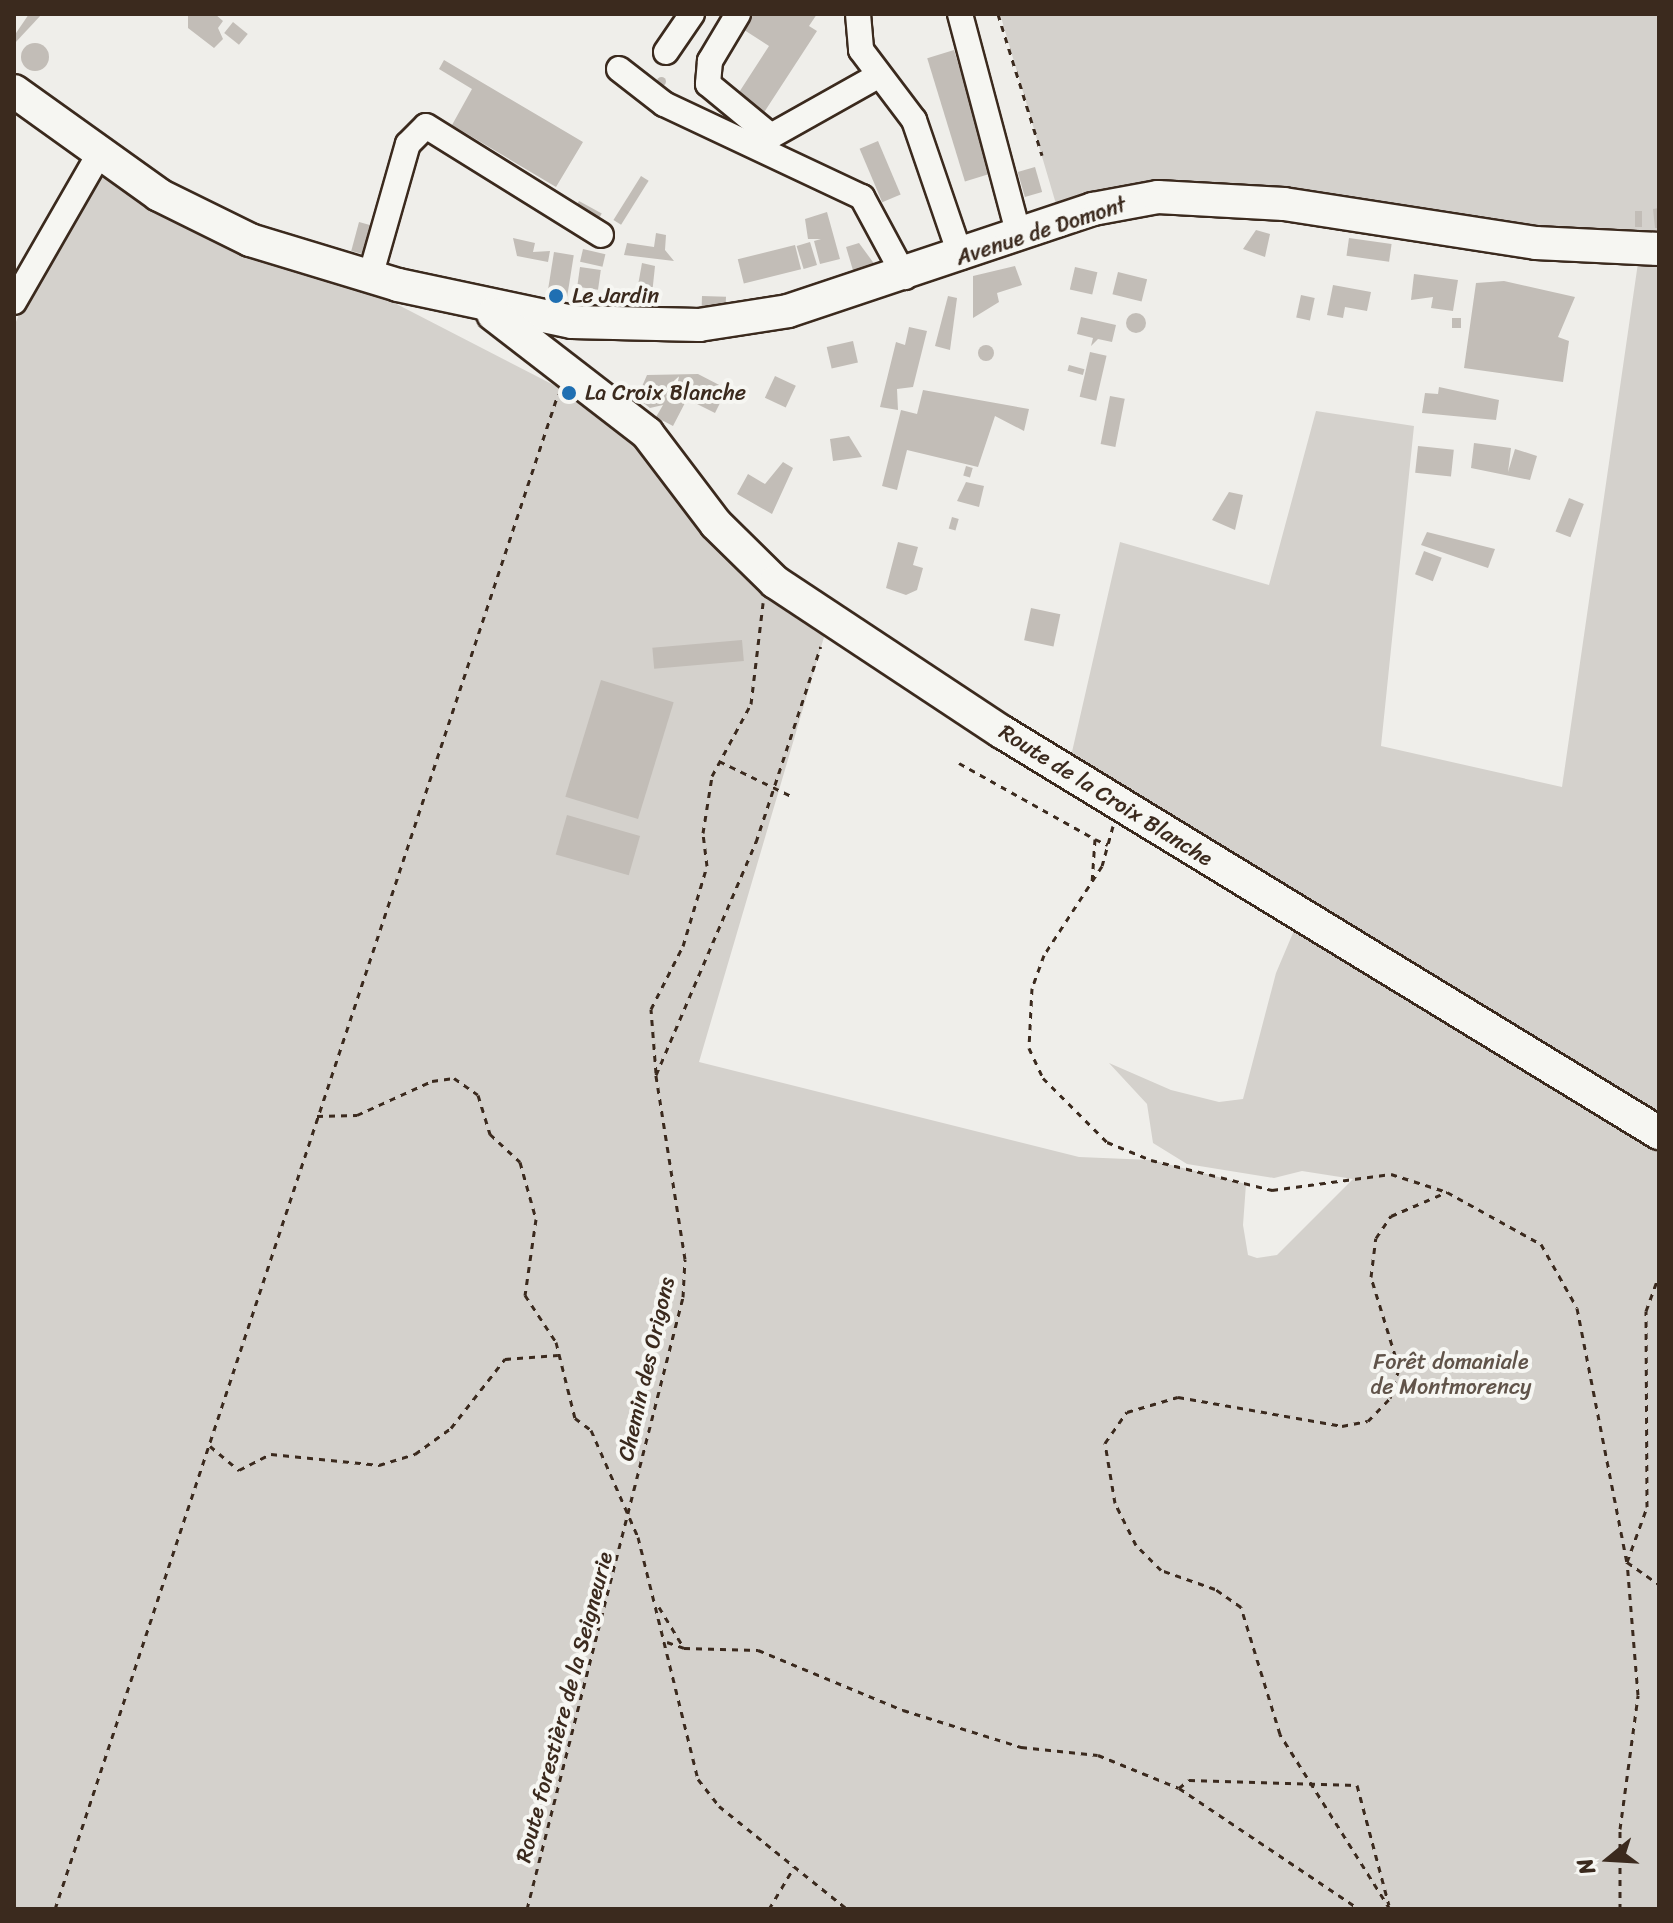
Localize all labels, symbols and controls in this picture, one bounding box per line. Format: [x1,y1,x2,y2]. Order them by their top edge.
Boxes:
street label: Avenue de Domont [952,191,1130,271]
place label: Le Jardin [572,283,659,309]
marker: Le Jardin [547,287,565,305]
place label: La Croix Blanche [585,380,746,406]
marker: La Croix Blanche [560,384,578,402]
street label: Route de la Croix Blanche [994,718,1218,872]
street label: Chemin des Origons [612,1274,680,1464]
park label: Forêt domaniale de Montmorency [1370,1348,1532,1400]
street label: Route forestière de la Seigneurie [510,1549,618,1865]
north arrow [1569,1819,1649,1899]
text: N [1565,1853,1607,1880]

